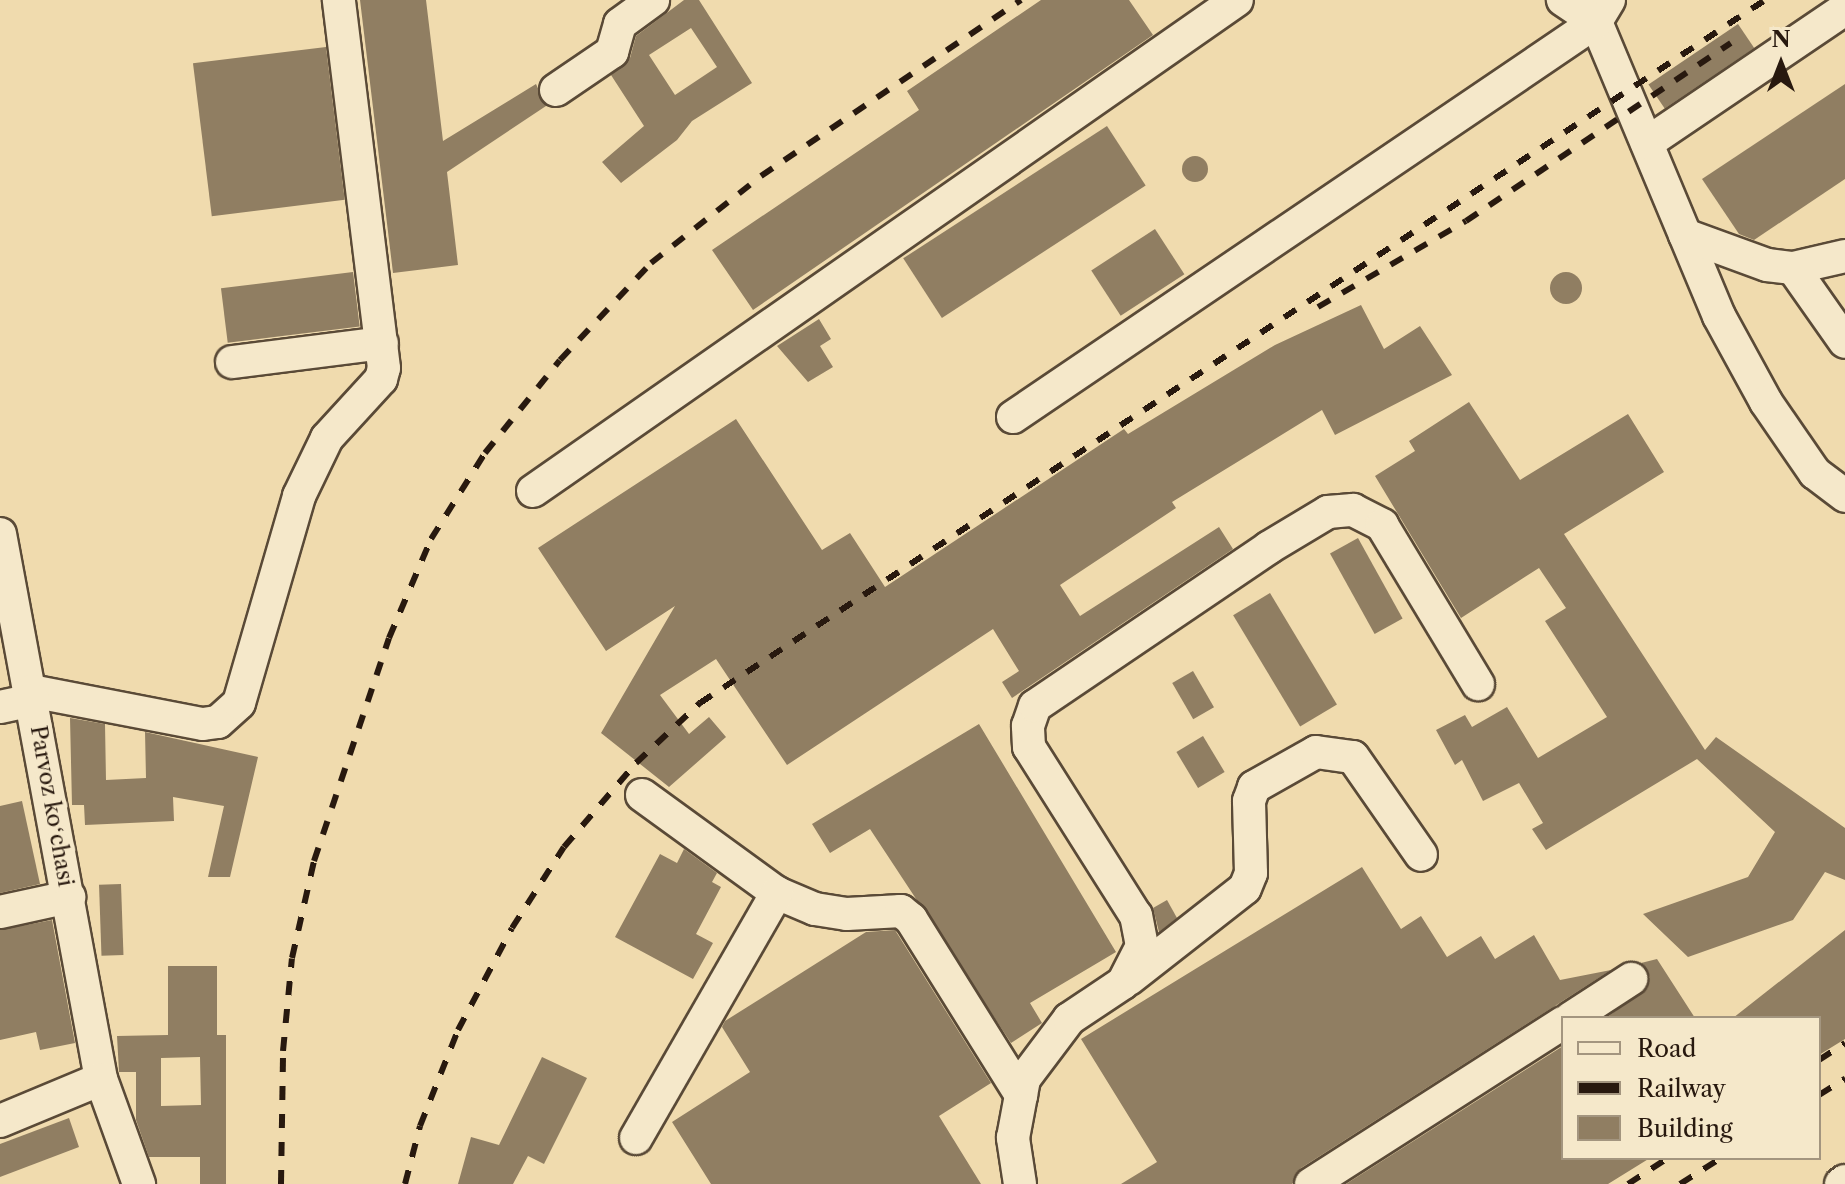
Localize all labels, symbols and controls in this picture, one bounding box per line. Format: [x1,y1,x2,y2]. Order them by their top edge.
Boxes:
north arrow [1741,24,1821,104]
text: N [1771,26,1791,53]
street label: Parvoz koʻchasi [25,723,79,889]
legend [1561,1016,1821,1160]
text: Road [1637,1034,1696,1063]
text: Railway [1637,1074,1726,1103]
text: Building [1637,1114,1733,1143]

